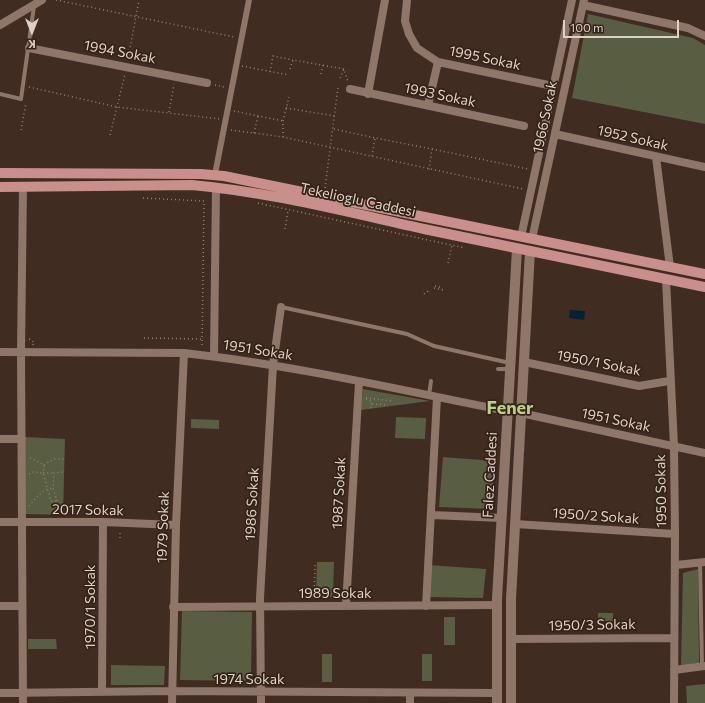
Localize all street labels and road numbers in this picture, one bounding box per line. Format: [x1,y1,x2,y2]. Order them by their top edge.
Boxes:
street label: 1994 Sokak [83,37,157,67]
street label: 1995 Sokak [448,42,522,74]
street label: 1993 Sokak [403,79,477,111]
street label: 1966 Sokak [529,79,561,155]
street label: 1952 Sokak [596,122,670,154]
street label: Tekelioglu Caddesi [299,180,417,220]
street label: 1951 Sokak [222,336,294,364]
street label: 1950/1 Sokak [556,347,642,379]
street label: 1951 Sokak [580,404,652,436]
street label: Falez Caddesi [479,432,501,518]
street label: 1950 Sokak [652,454,670,528]
street label: 1987 Sokak [329,457,349,529]
street label: 1986 Sokak [242,467,262,541]
street label: 1979 Sokak [153,491,173,563]
street label: 2017 Sokak [52,501,124,519]
street label: 1950/2 Sokak [552,505,640,527]
street label: 1970/1 Sokak [82,565,98,649]
street label: 1989 Sokak [298,585,372,601]
street label: 1950/3 Sokak [548,616,636,634]
street label: 1974 Sokak [213,671,285,687]

